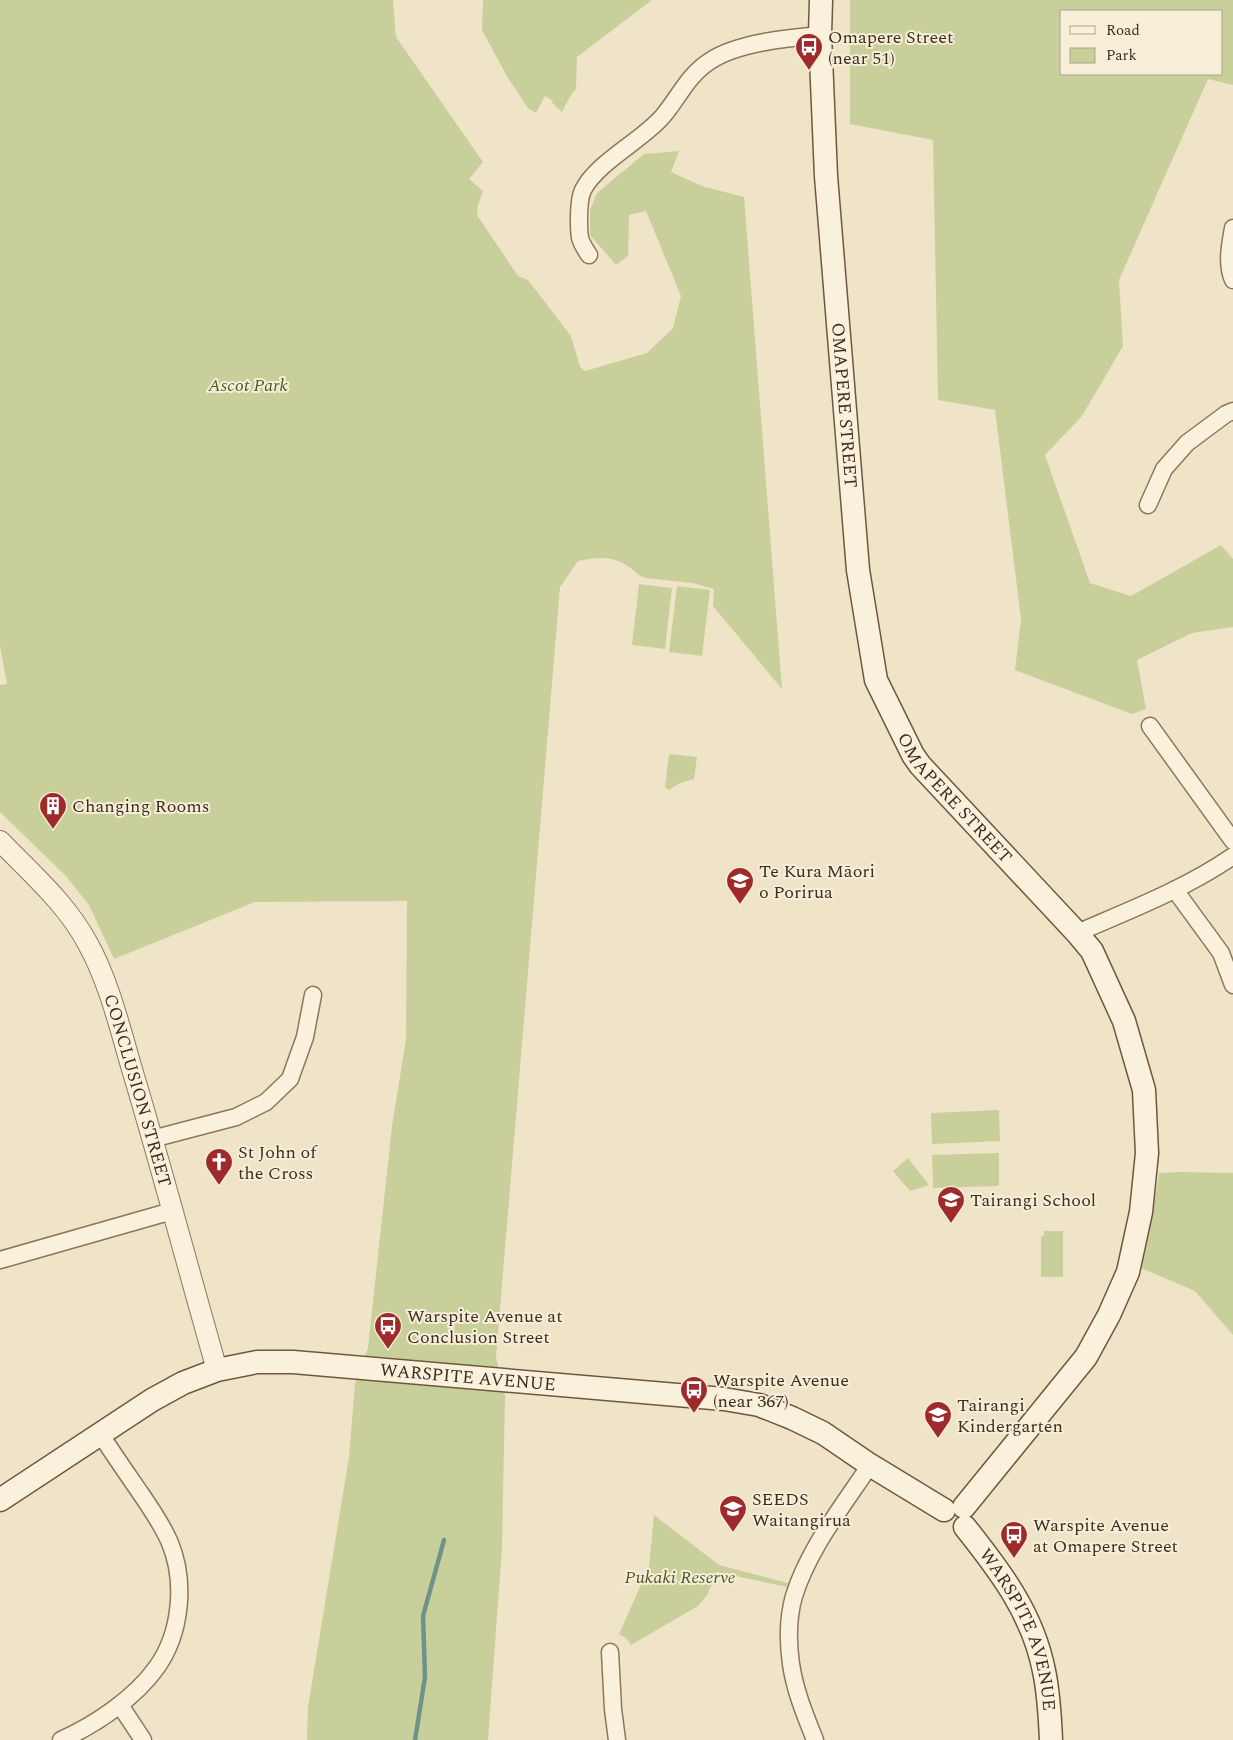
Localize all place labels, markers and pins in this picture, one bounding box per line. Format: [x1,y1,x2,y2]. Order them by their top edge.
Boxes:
place label: Omapere Street (near 51) [828,24,953,72]
bus stop icon: Omapere Street (near 51) [794,32,824,71]
building icon: Changing Rooms [38,791,68,830]
place label: Changing Rooms [72,793,210,820]
place label: Te Kura Māori o Porirua [759,858,875,906]
school or university icon: Te Kura Māori o Porirua [725,866,755,905]
place label: St John of the Cross [238,1139,318,1187]
church icon: St John of the Cross [204,1147,234,1186]
school or university icon: Tairangi School [936,1185,966,1224]
place label: Tairangi School [970,1187,1096,1214]
place label: Warspite Avenue at Conclusion Street [407,1303,563,1351]
bus stop icon: Warspite Avenue at Conclusion Street [373,1311,403,1350]
place label: Warspite Avenue (near 367) [713,1367,849,1415]
bus stop icon: Warspite Avenue (near 367) [679,1375,709,1414]
place label: Tairangi Kindergarten [957,1392,1063,1440]
school or university icon: Tairangi Kindergarten [923,1400,953,1439]
place label: SEEDS Waitangirua [752,1486,851,1534]
school or university icon: SEEDS Waitangirua [718,1494,748,1533]
place label: Warspite Avenue at Omapere Street [1033,1512,1178,1560]
bus stop icon: Warspite Avenue at Omapere Street [999,1520,1029,1559]

